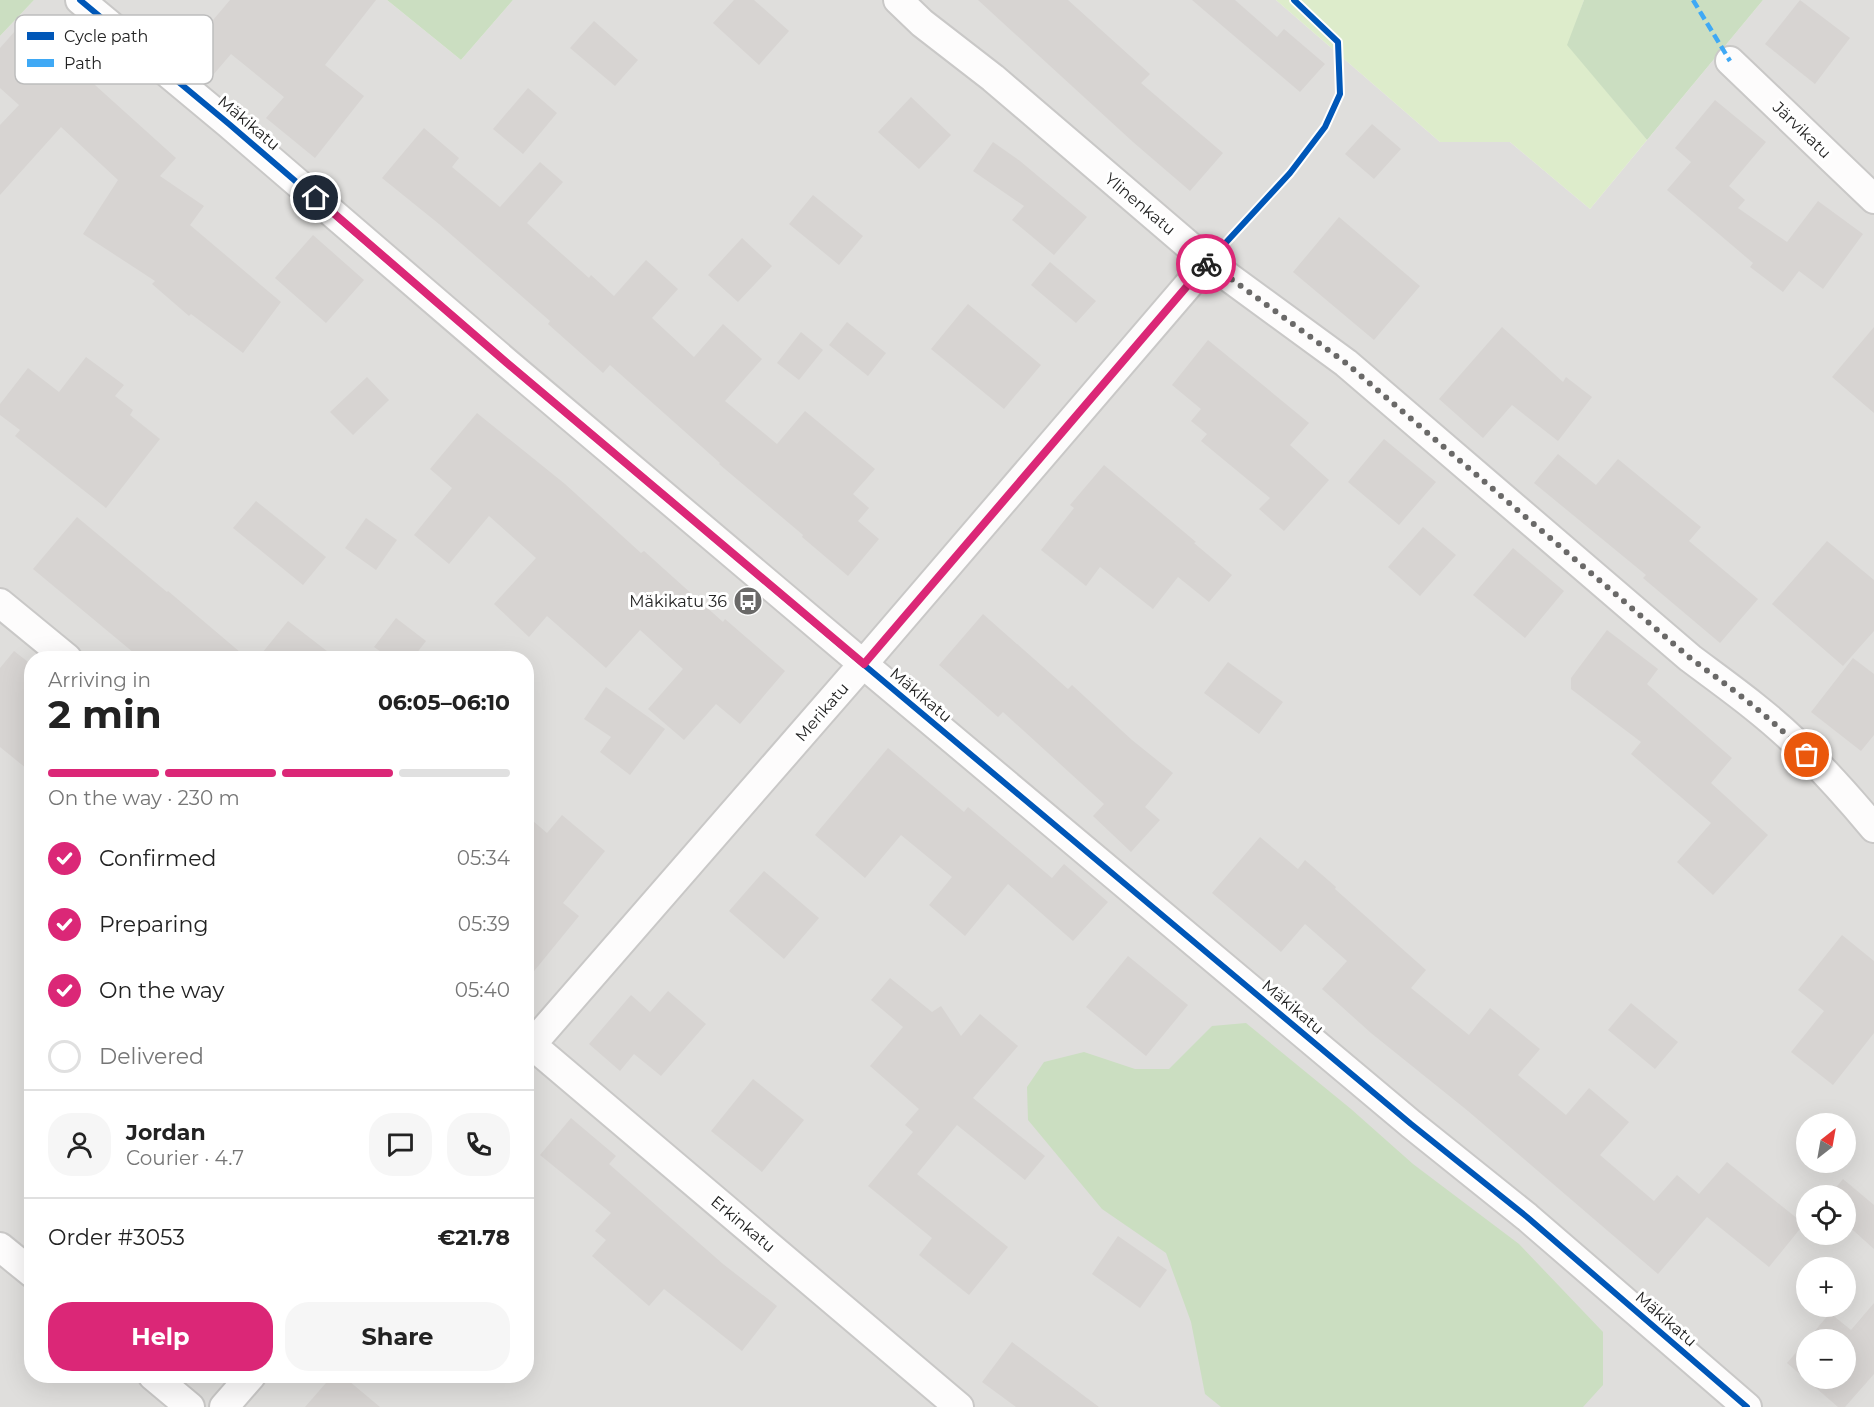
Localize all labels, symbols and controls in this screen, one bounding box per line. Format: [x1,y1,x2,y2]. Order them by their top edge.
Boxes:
legend [15,15,213,84]
text: Cycle path [64,27,148,46]
text: Path [64,54,102,73]
street label: Mäkikatu [214,92,284,154]
street label: Järvikatu [1768,97,1835,162]
street label: Ylinenkatu [1101,169,1179,239]
pin [290,172,341,223]
icon: home [299,181,332,214]
courier [1176,234,1236,294]
icon: bike [1190,248,1223,281]
bus stop icon: Mäkikatu 36 [732,585,764,617]
place label: Mäkikatu 36 [629,592,727,611]
street label: Mäkikatu [886,664,956,726]
text: Arriving in [48,668,151,692]
street label: Merikatu [791,679,853,745]
text: 06:05–06:10 [378,689,510,716]
text: 2 min [48,690,162,738]
pin [1781,729,1832,780]
icon: bag [1790,738,1823,771]
text: On the way · 230 m [48,786,240,810]
icon: check [48,842,81,875]
text: Confirmed [99,845,216,872]
text: 05:34 [457,846,510,870]
icon: check [48,908,81,941]
text: Preparing [99,911,208,938]
text: 05:39 [458,912,510,936]
icon: check [48,974,81,1007]
street label: Mäkikatu [1258,976,1328,1038]
text: On the way [99,977,224,1004]
text: 05:40 [455,978,510,1002]
text: Delivered [99,1043,204,1070]
button: person [48,1113,111,1176]
button: chat [369,1113,432,1176]
button: phone [447,1113,510,1176]
north arrow [1796,1113,1856,1173]
map controls [1796,1113,1856,1389]
text: Jordan [126,1119,206,1146]
text: Courier · 4.7 [126,1146,244,1170]
button: locate [1796,1185,1856,1245]
street label: Erkinkatu [707,1192,779,1256]
text: Order #3053 [48,1224,185,1251]
text: €21.78 [437,1224,510,1251]
button: + [1796,1257,1856,1317]
street label: Mäkikatu [1632,1287,1700,1351]
button: Help [48,1302,273,1371]
button: Share [285,1302,510,1371]
button: − [1796,1329,1856,1389]

